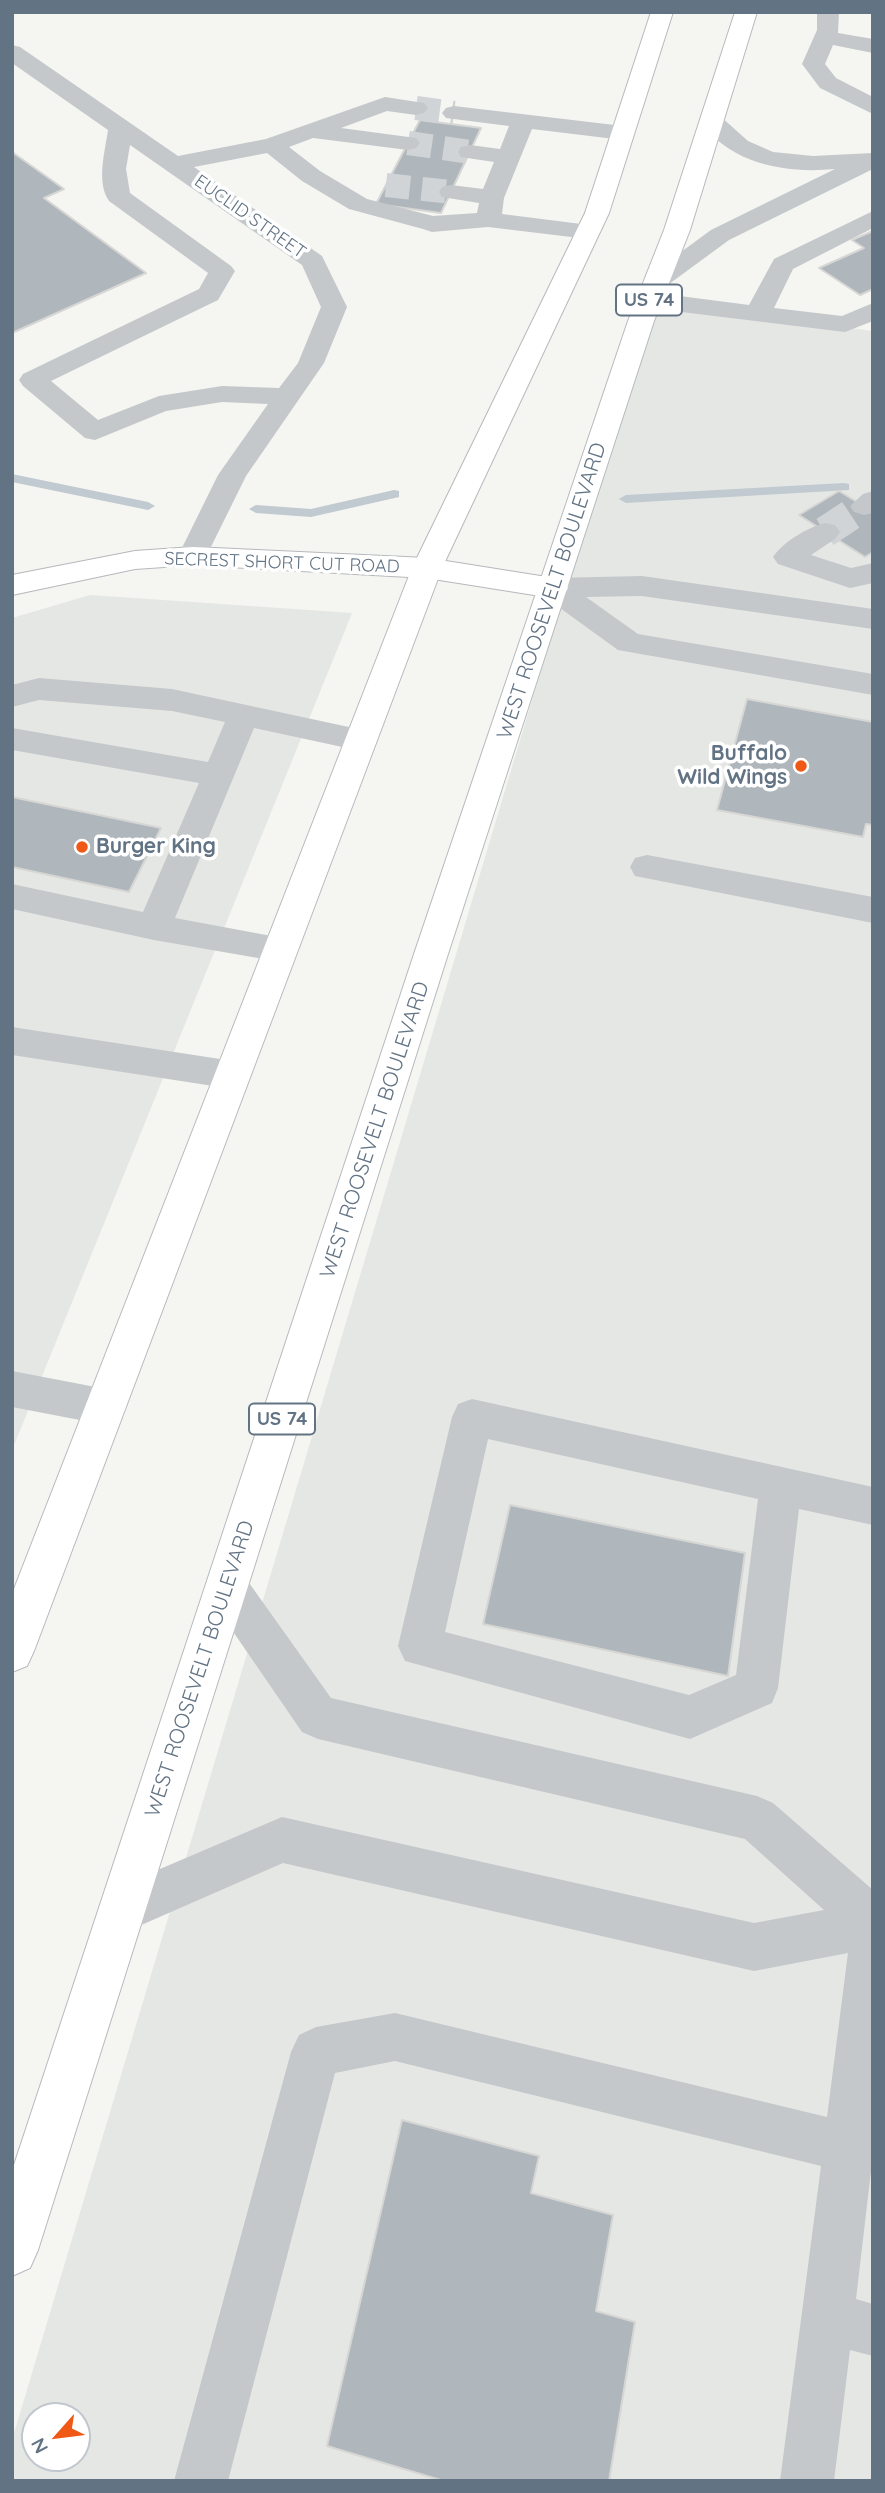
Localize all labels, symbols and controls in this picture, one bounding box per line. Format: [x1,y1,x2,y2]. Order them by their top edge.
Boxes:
street label: EUCLID STREET [190,171,310,263]
road number: US 74 [616,284,682,316]
street label: WEST ROOSEVELT BOULEVARD [492,440,612,742]
street label: SECREST SHORT CUT ROAD [164,548,400,578]
place label: Buffalo Wild Wings [677,741,787,791]
marker: Buffalo Wild Wings [793,758,809,774]
place label: Burger King [96,834,216,860]
marker: Burger King [74,839,90,855]
street label: WEST ROOSEVELT BOULEVARD [315,979,435,1281]
road number: US 74 [249,1404,315,1434]
street label: WEST ROOSEVELT BOULEVARD [140,1518,260,1820]
north arrow [21,2402,91,2472]
text: N [25,2434,53,2458]

